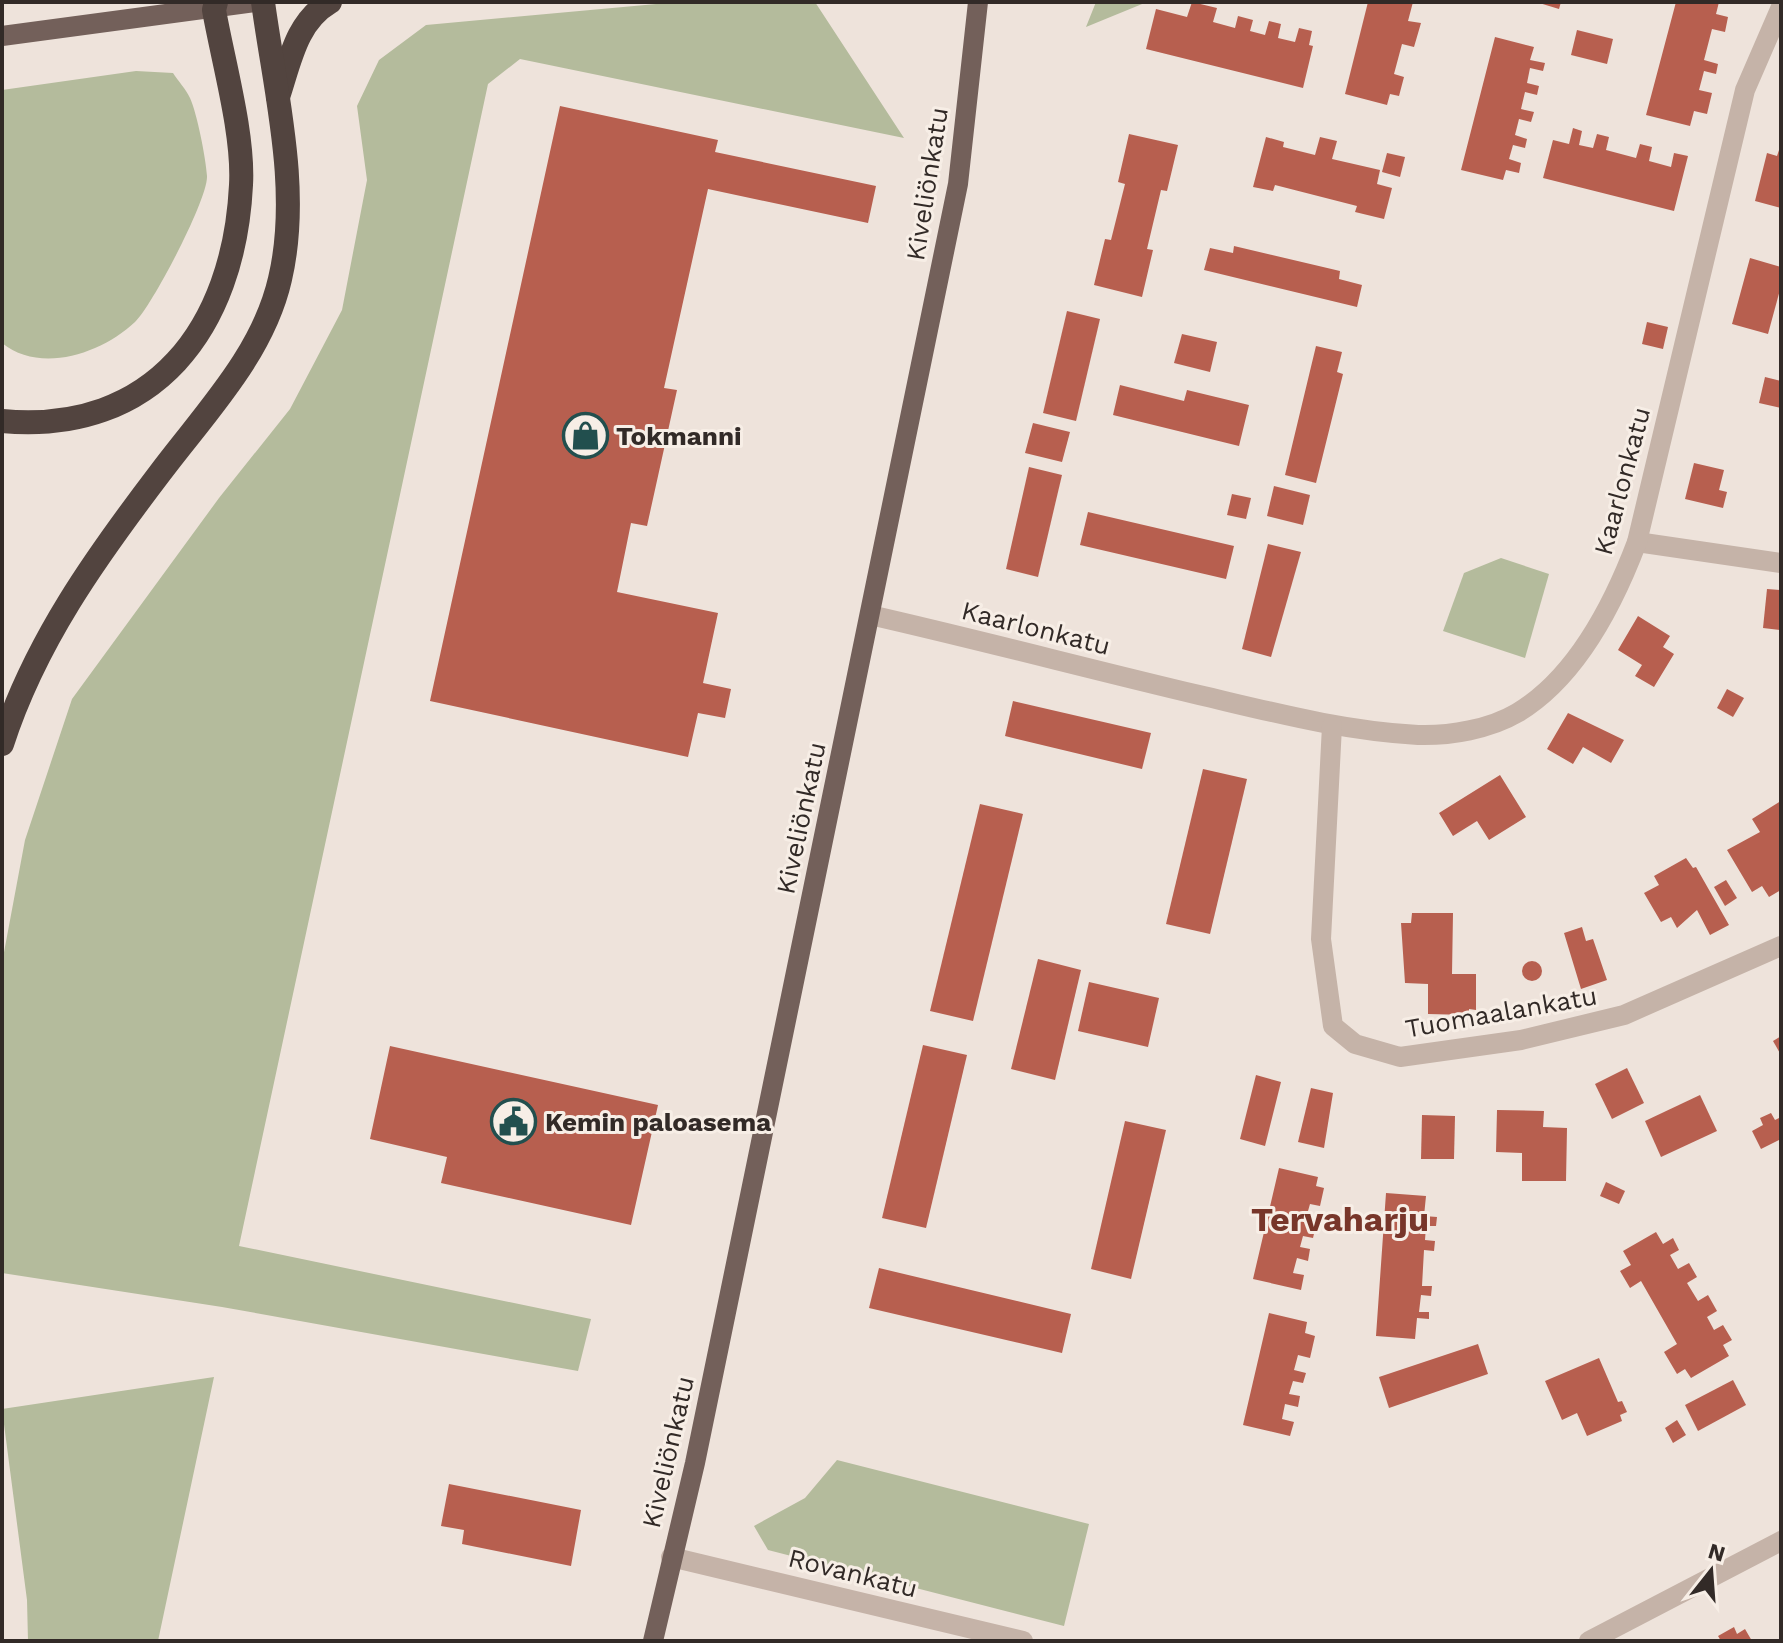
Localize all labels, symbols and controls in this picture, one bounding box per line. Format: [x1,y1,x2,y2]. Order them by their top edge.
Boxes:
street label: Kiveliönkatu [900,105,954,263]
street label: Kaarlonkatu [1588,404,1656,558]
shop icon: Tokmanni [561,412,609,460]
place label: Tokmanni [616,421,742,451]
street label: Kaarlonkatu [959,595,1113,661]
street label: Kiveliönkatu [770,739,832,897]
street label: Tuomaalankatu [1403,980,1599,1044]
public building icon: Kemin paloasema [490,1098,538,1146]
place label: Kemin paloasema [545,1107,771,1137]
district label: Tervaharju [1251,1199,1429,1239]
street label: Kiveliönkatu [636,1373,700,1531]
north arrow [1671,1531,1751,1611]
text: N [1705,1538,1728,1567]
street label: Rovankatu [785,1542,921,1604]

